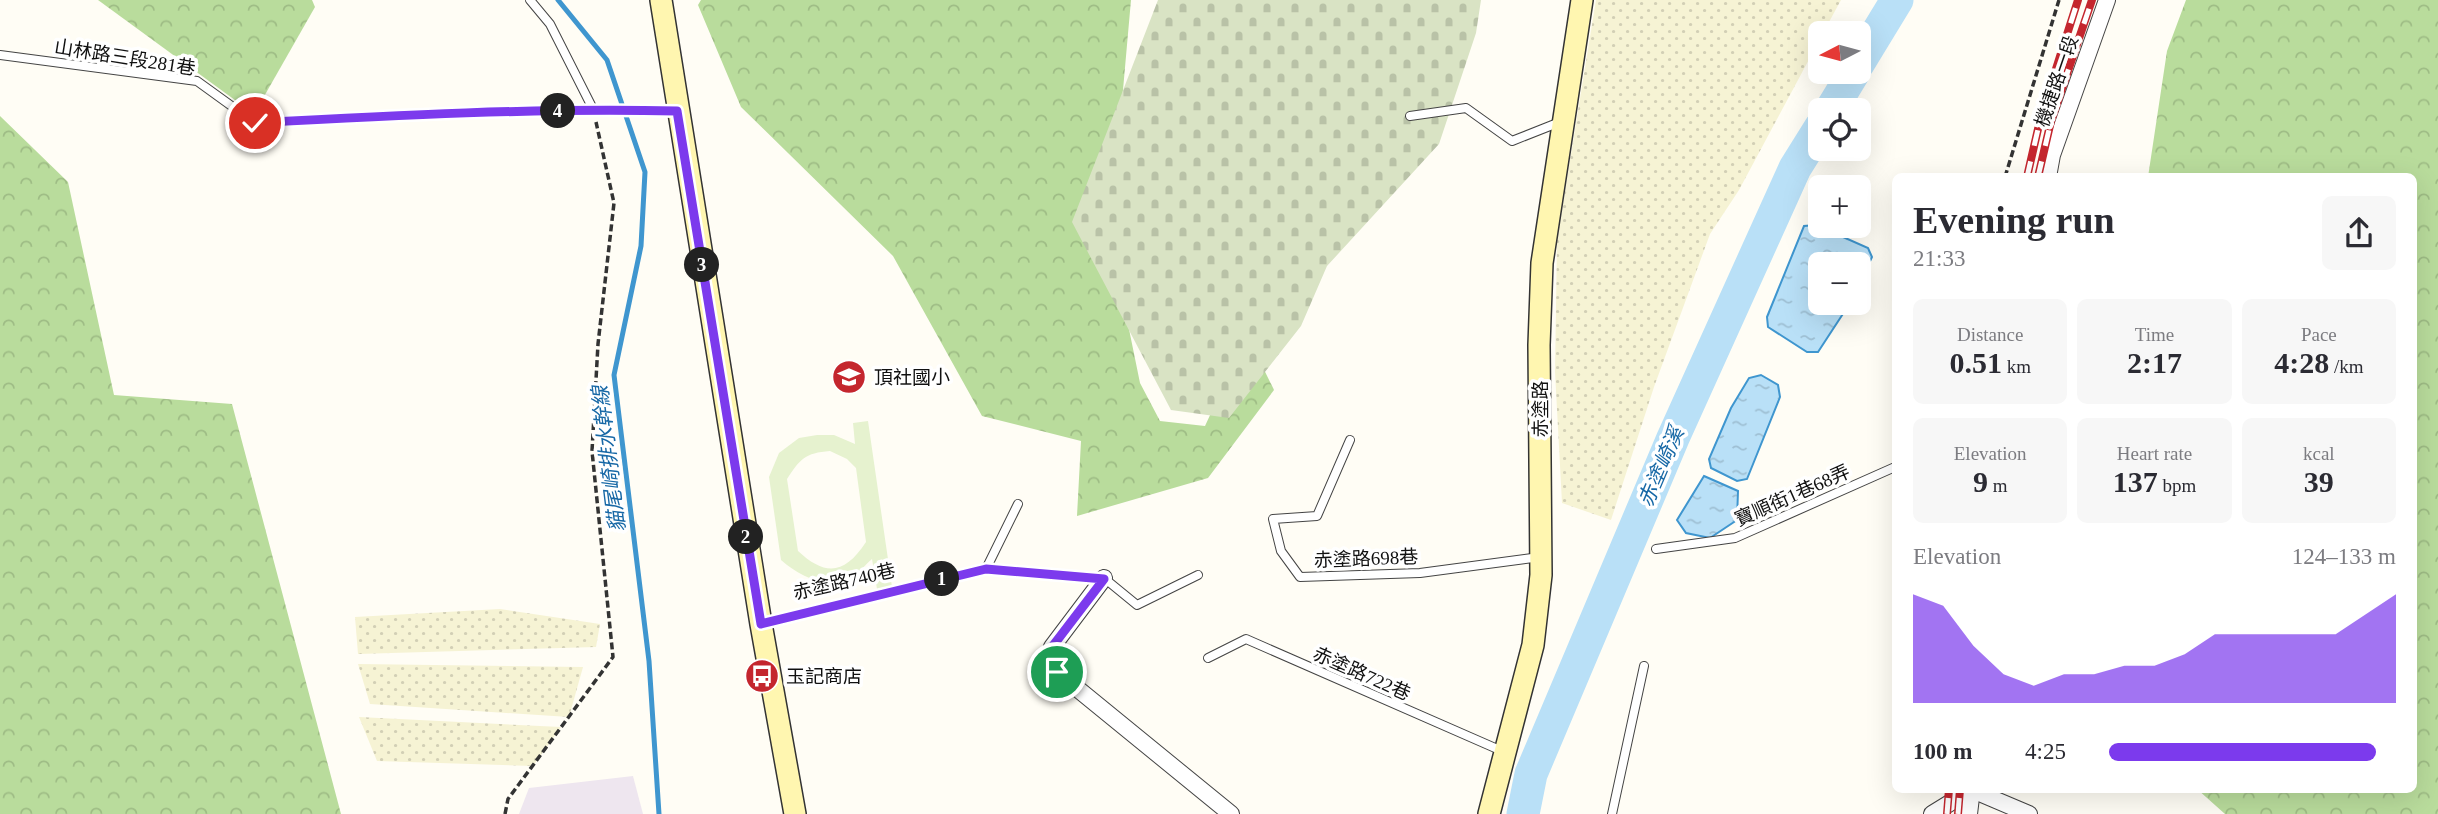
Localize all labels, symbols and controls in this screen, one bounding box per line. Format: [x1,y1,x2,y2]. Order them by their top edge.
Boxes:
north arrow [1808,21,1871,84]
map controls [1808,21,1871,315]
street label: 機捷路一段 [2031,33,2082,130]
street label: 山林路三段281巷 [53,36,197,79]
pin [225,93,285,153]
pin: 4 [540,94,576,128]
button: locate [1808,98,1871,161]
text: 4 [553,100,562,121]
icon: check [236,104,274,142]
button: + [1808,175,1871,238]
button: share [2322,196,2396,270]
text: Evening run [1913,199,2115,241]
text: 21:33 [1913,246,1965,271]
pin: 3 [684,247,720,282]
button: − [1808,252,1871,315]
text: 3 [697,254,706,275]
text: Distance [1957,324,2023,345]
text: Time [2135,324,2174,345]
text: Pace [2301,324,2337,345]
text: 0.51 [1949,346,2002,379]
text: 2:17 [2127,346,2182,379]
text: 4:28 [2274,346,2329,379]
text: km [2002,356,2031,377]
text: /km [2329,356,2363,377]
school or university icon: 頂社國小 [830,358,868,396]
place label: 頂社國小 [874,367,950,388]
street label: 赤塗路 [1530,380,1551,438]
water label: 貓尾崎排水幹線 [588,383,630,533]
water label: 赤塗崎溪 [1634,421,1690,510]
text: Elevation [1954,443,2027,464]
text: Heart rate [2117,443,2192,464]
text: kcal [2303,443,2335,464]
street label: 寶順街1巷68弄 [1732,461,1853,530]
text: 9 [1973,465,1988,498]
text: 137 [2113,465,2158,498]
text: 39 [2304,465,2334,498]
text: m [1988,475,2007,496]
text: bpm [2158,475,2196,496]
pin: 2 [728,520,764,554]
text: 2 [741,526,750,547]
text: Elevation [1913,544,2001,569]
text: 124–133 m [2292,544,2396,569]
street label: 赤塗路698巷 [1313,546,1419,571]
street label: 赤塗路740巷 [791,560,897,603]
pin: 1 [925,562,960,596]
text: 1 [937,568,946,589]
pin [1027,642,1087,702]
street label: 赤塗路722巷 [1310,643,1414,704]
icon: arrive [1038,653,1076,691]
bus stop icon: 玉記商店 [743,657,781,695]
place label: 玉記商店 [786,666,862,687]
text: 100 m [1913,739,1972,764]
text: 4:25 [2025,739,2066,764]

